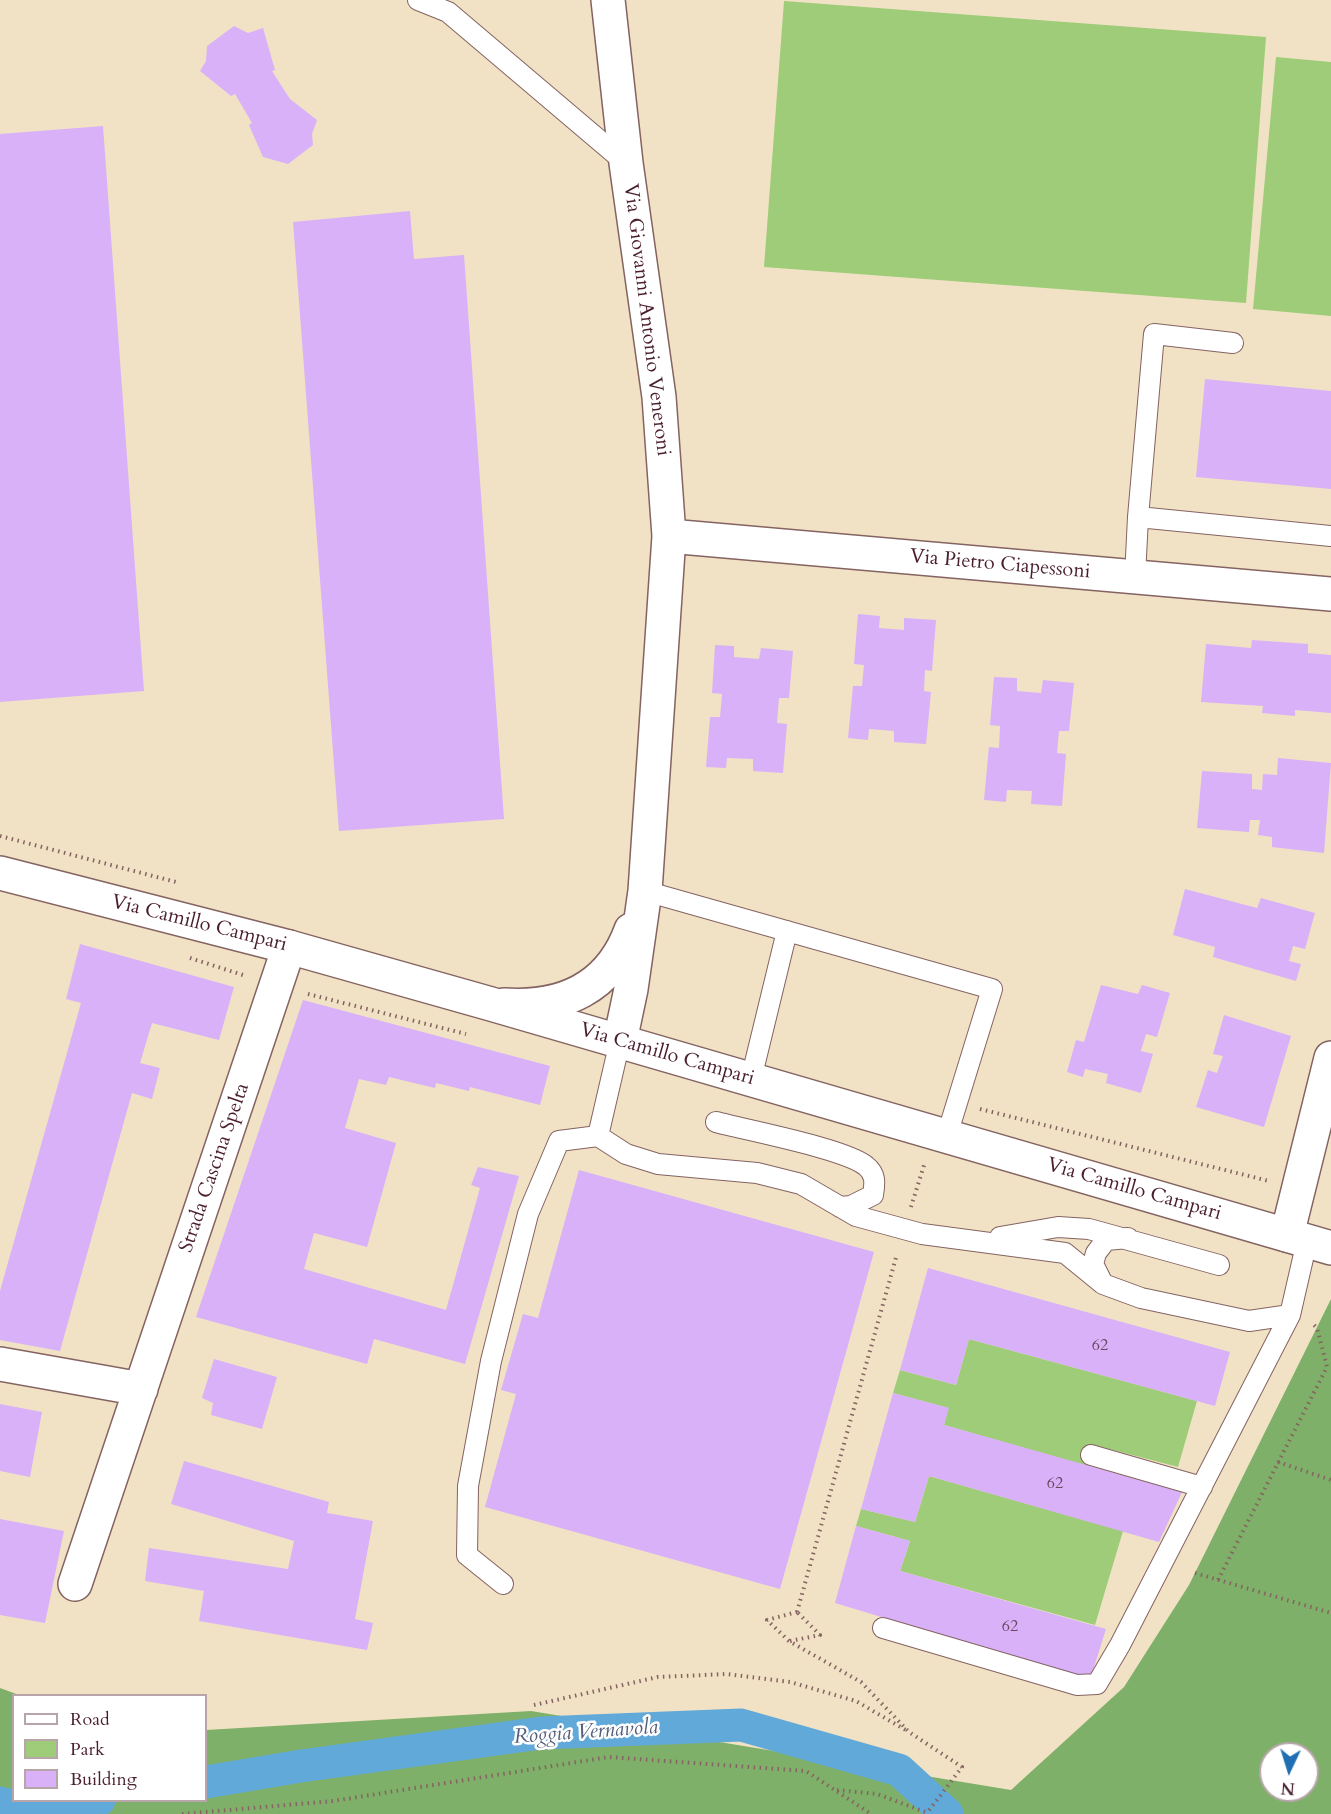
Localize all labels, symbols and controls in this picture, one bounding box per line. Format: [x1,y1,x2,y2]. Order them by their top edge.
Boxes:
street label: Via Giovanni Antonio Veneroni [617,182,675,458]
street label: Via Pietro Ciapessoni [909,545,1091,585]
street label: Via Camillo Campari [109,891,289,957]
street label: Via Camillo Campari [577,1019,757,1091]
street label: Strada Cascina Spelta [175,1080,255,1256]
street label: Via Camillo Campari [1044,1154,1224,1226]
house number: 62 [1092,1336,1108,1356]
house number: 62 [1047,1474,1063,1494]
house number: 62 [1002,1617,1018,1637]
legend [12,1694,207,1802]
text: Road [70,1707,110,1732]
water label: Roggia Vernavola [513,1715,659,1751]
text: Park [70,1737,105,1762]
north arrow [1259,1742,1319,1802]
text: Building [70,1767,137,1792]
text: N [1280,1777,1296,1799]

